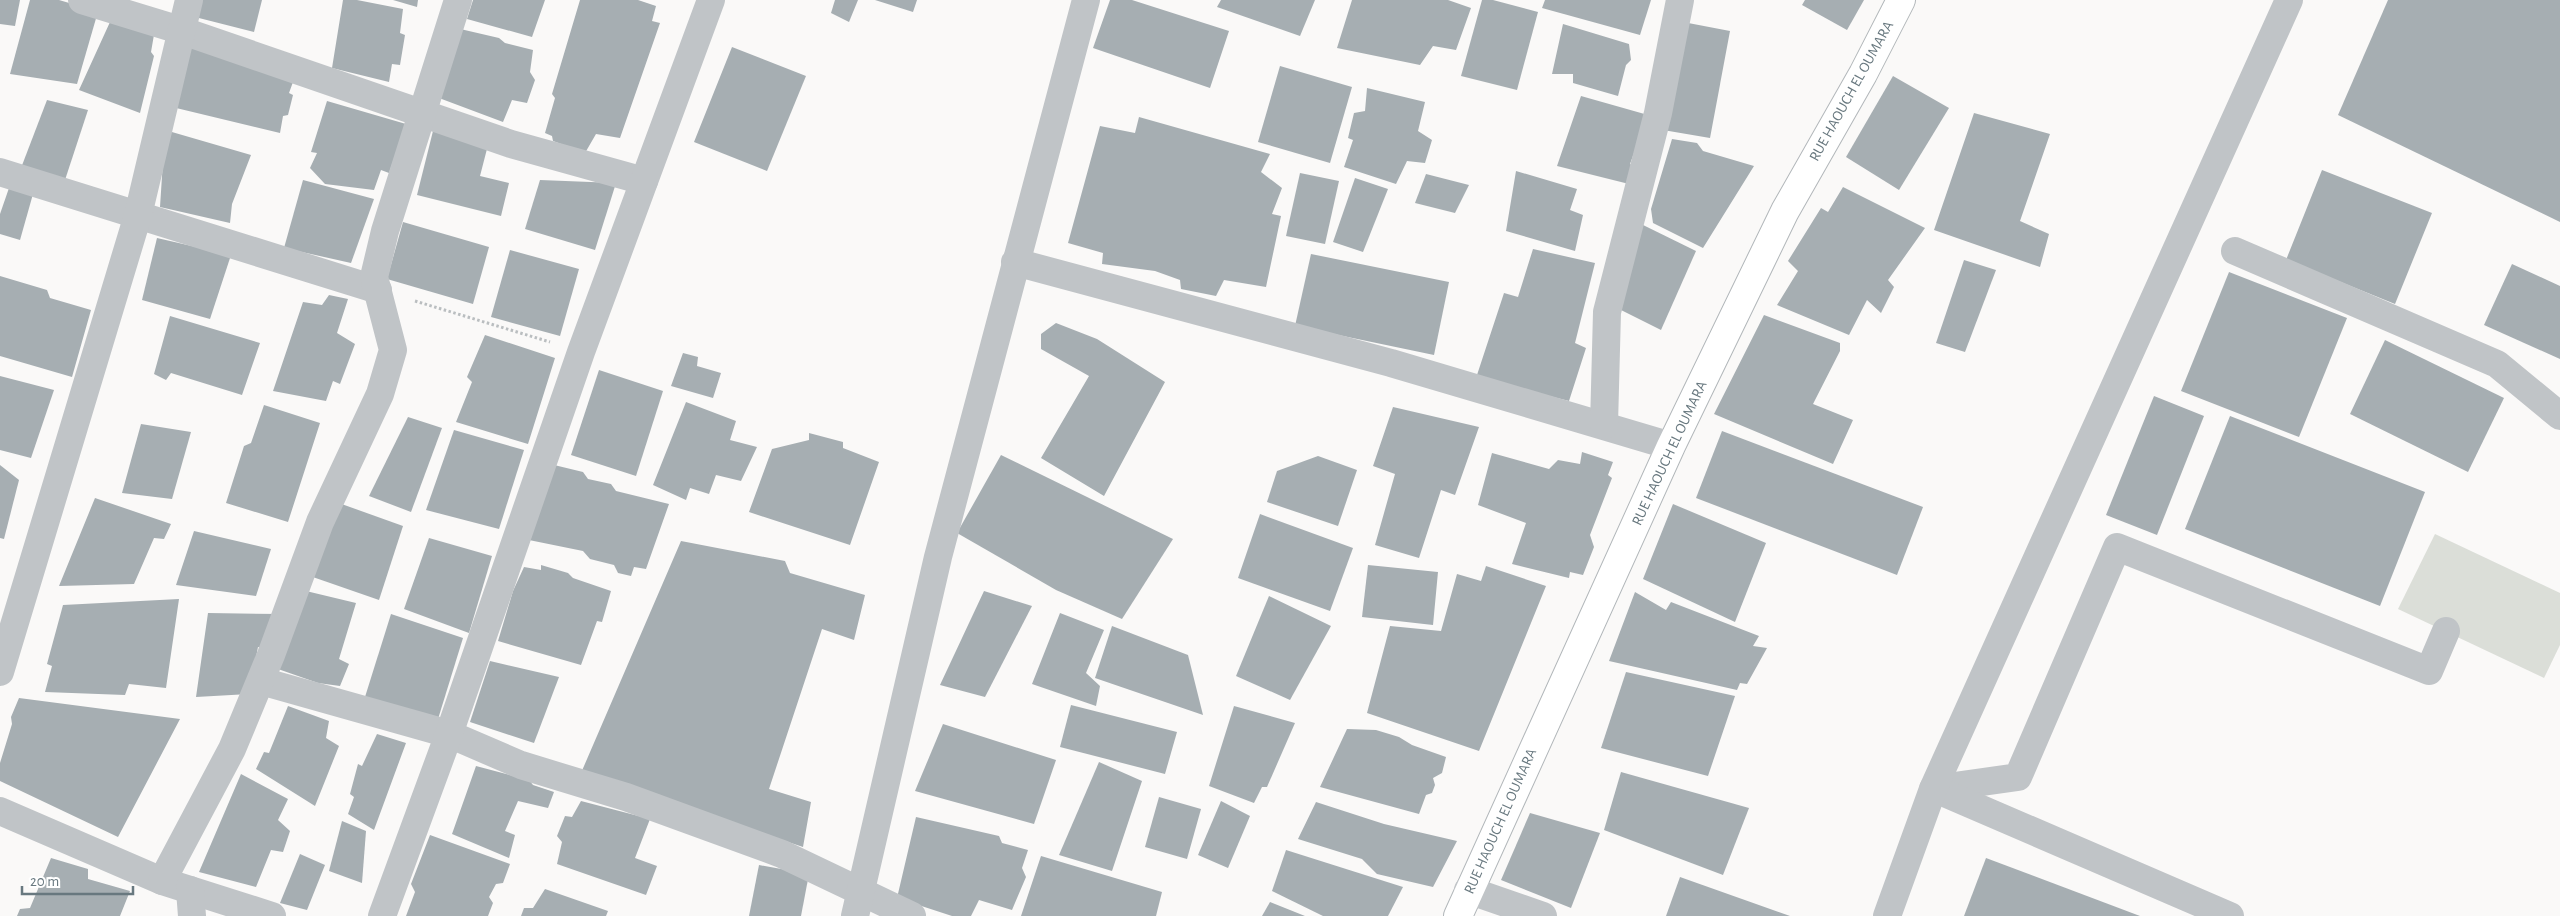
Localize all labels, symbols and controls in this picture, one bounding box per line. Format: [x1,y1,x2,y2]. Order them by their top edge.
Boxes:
street label: RUE HAOUCH EL OUMARA [1807,18,1896,164]
street label: RUE HAOUCH EL OUMARA [1629,378,1710,528]
street label: RUE HAOUCH EL OUMARA [1462,746,1540,896]
scale bar [22,864,134,896]
text: 20 m [30,874,59,889]

